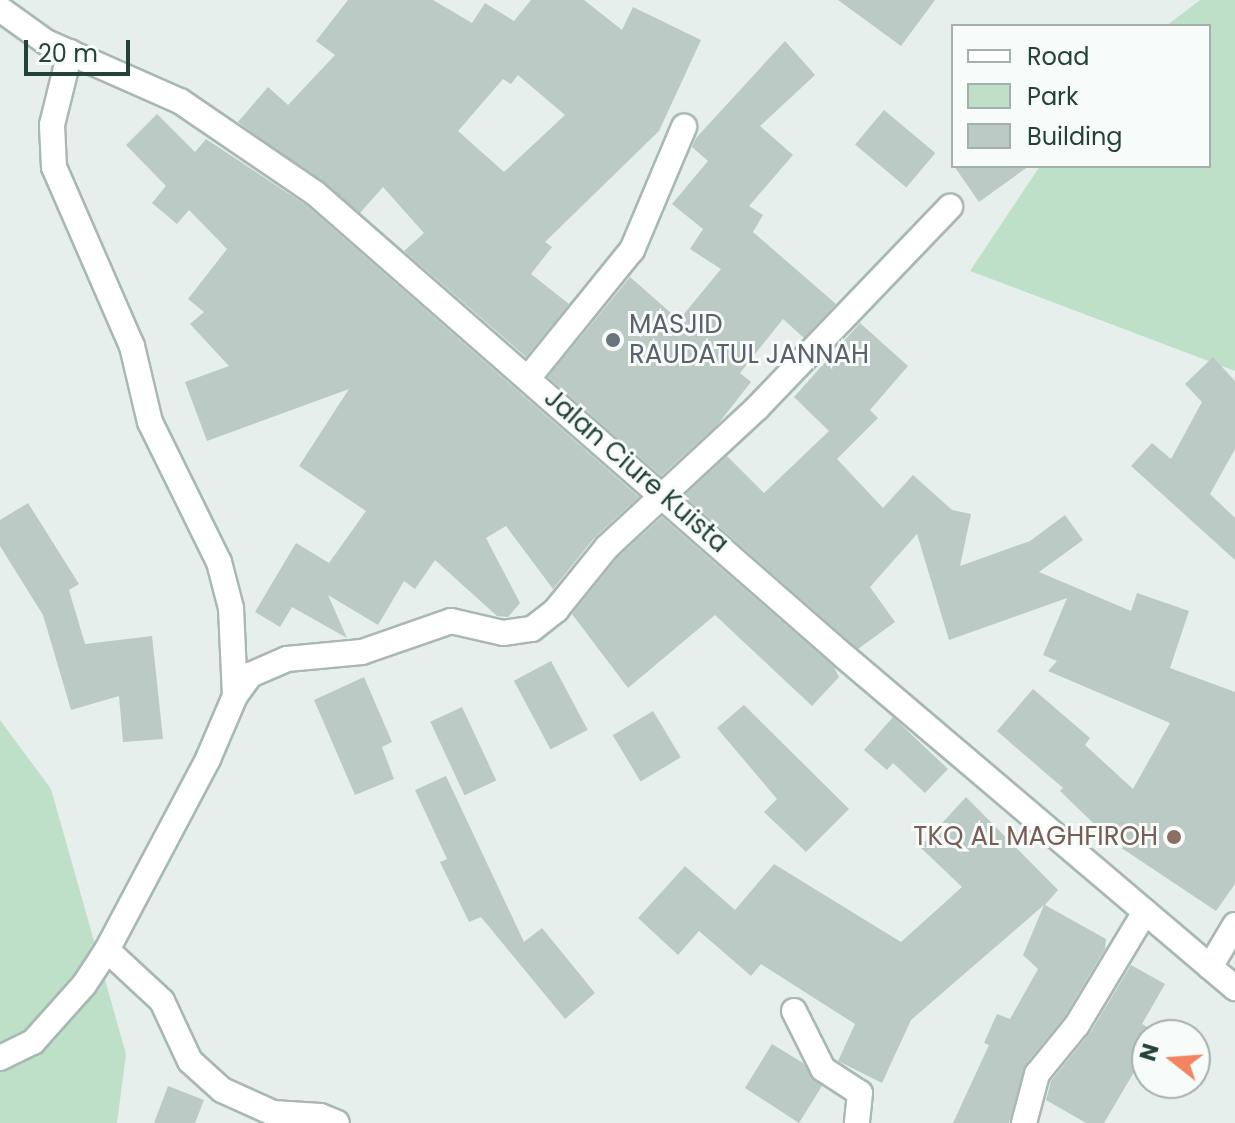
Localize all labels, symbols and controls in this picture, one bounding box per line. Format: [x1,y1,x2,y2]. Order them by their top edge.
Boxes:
scale bar [28,24,134,74]
legend [951,24,1211,168]
text: 20 m [38,37,98,70]
text: Road [1027,40,1089,73]
text: Park [1027,80,1078,113]
text: Building [1027,120,1123,153]
place label: MASJID RAUDATUL JANNAH [629,309,869,370]
marker: MASJID RAUDATUL JANNAH [604,331,622,349]
street label: Jalan Ciure Kuista [537,382,735,560]
place label: TKQ AL MAGHFIROH [913,821,1158,853]
marker: TKQ AL MAGHFIROH [1165,828,1183,846]
north arrow [1131,1019,1211,1099]
text: N [1132,1040,1167,1065]

